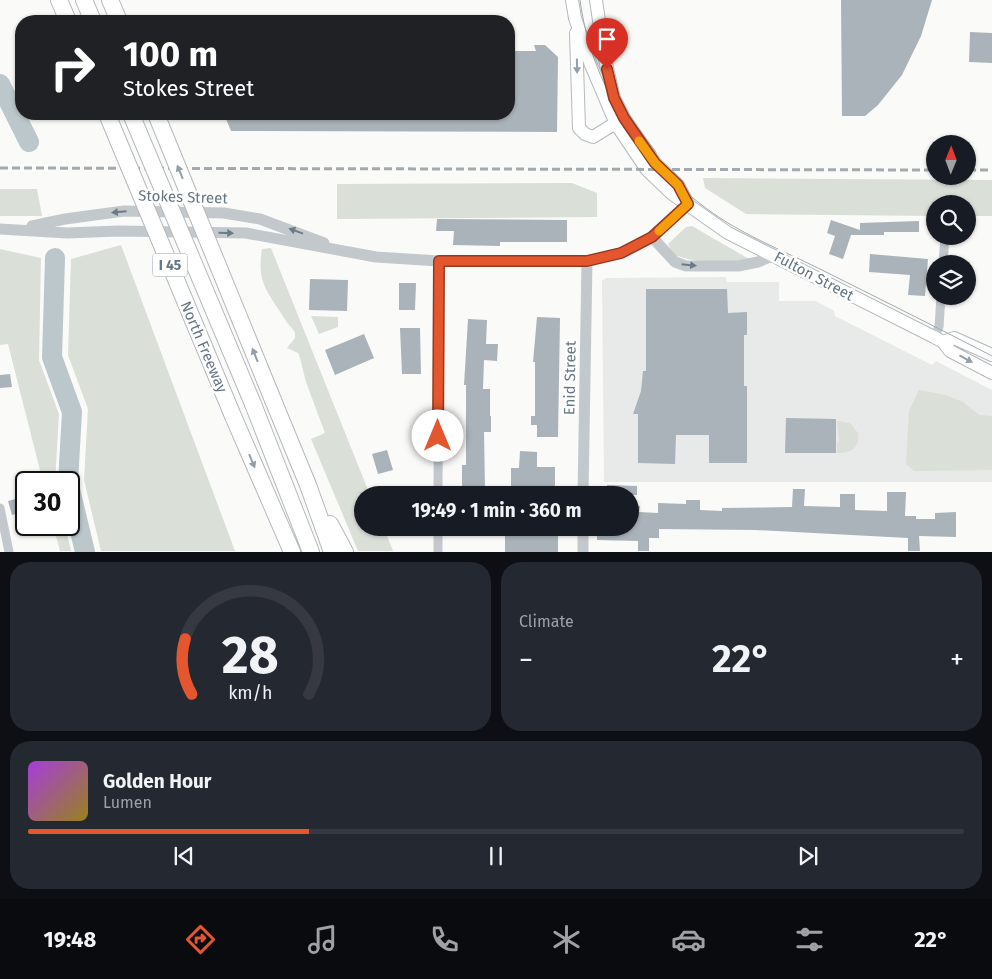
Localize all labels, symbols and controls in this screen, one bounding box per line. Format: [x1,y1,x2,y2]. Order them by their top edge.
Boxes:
pin [586,18,628,69]
icon: arrive [593,25,621,53]
text: 100 m [123,33,218,75]
icon: right [40,35,105,100]
one-way arrow [573,58,581,74]
text: Stokes Street [123,75,254,102]
north arrow [926,135,976,185]
map controls [926,135,976,305]
one-way arrow [176,164,184,179]
street label: Stokes Street [138,186,229,208]
button: search [926,195,976,245]
one-way arrow [110,208,126,216]
one-way arrow [288,227,303,235]
one-way arrow [218,229,234,237]
street label: Fulton Street [771,248,857,305]
road number: I 45 [152,254,188,276]
button: layers [926,255,976,305]
one-way arrow [682,261,698,269]
street label: North Freeway [177,299,232,396]
street label: Enid Street [560,340,580,415]
one-way arrow [250,348,258,362]
one-way arrow [959,355,973,364]
position arrow [411,409,463,461]
one-way arrow [248,454,256,469]
speed limit sign: 30 [15,471,80,536]
text: 19:49 · 1 min · 360 m [411,499,582,522]
text: Climate [519,612,574,631]
text: 28 [222,624,279,687]
text: 22° [712,636,771,682]
text: − [519,643,533,676]
text: + [950,643,964,676]
text: km/h [228,682,273,704]
text: Golden Hour [103,770,212,793]
text: Lumen [103,793,152,812]
icon: previous [170,842,198,870]
icon: pause [482,842,510,870]
icon: next [794,842,822,870]
icon: directions [183,922,218,957]
icon: music [305,922,340,957]
icon: phone [427,922,462,957]
icon: climate [549,922,584,957]
icon: car [671,922,706,957]
icon: filters [792,922,827,957]
text: 19:48 [43,926,96,953]
text: 22° [914,926,948,953]

